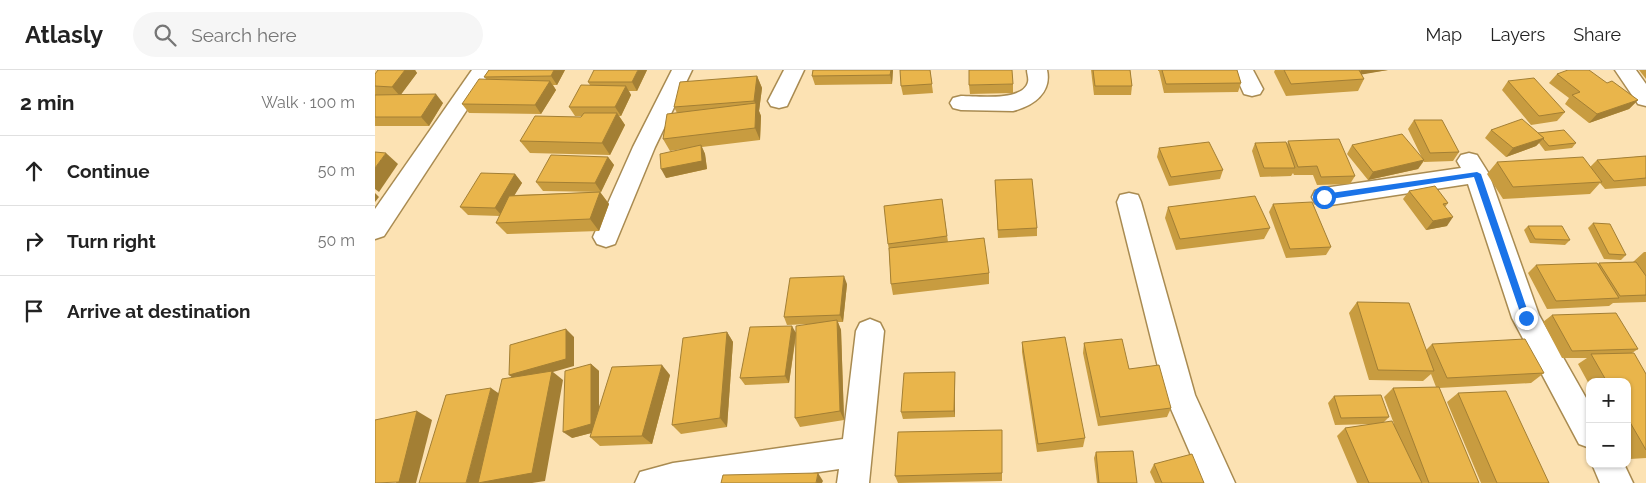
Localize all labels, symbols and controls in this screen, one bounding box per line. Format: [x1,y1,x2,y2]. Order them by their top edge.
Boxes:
search box [133,12,483,57]
text: Atlasly [25,20,103,49]
icon: search [151,21,179,49]
text: Search here [191,24,297,46]
text: Map [1426,24,1462,45]
text: Layers [1490,24,1545,45]
text: Share [1573,24,1621,45]
text: 2 min [20,90,74,115]
text: Walk · 100 m [261,93,355,112]
icon: ahead [20,157,48,185]
text: Continue [67,160,150,182]
text: 50 m [318,161,355,180]
route start [1313,186,1336,209]
icon: right [20,227,48,255]
text: Turn right [67,230,156,252]
text: 50 m [318,231,355,250]
icon: arrive [20,297,48,325]
text: Arrive at destination [67,300,251,322]
route end [1515,307,1538,330]
map controls [1586,378,1631,468]
button: + [1586,378,1631,423]
button: − [1586,423,1631,468]

